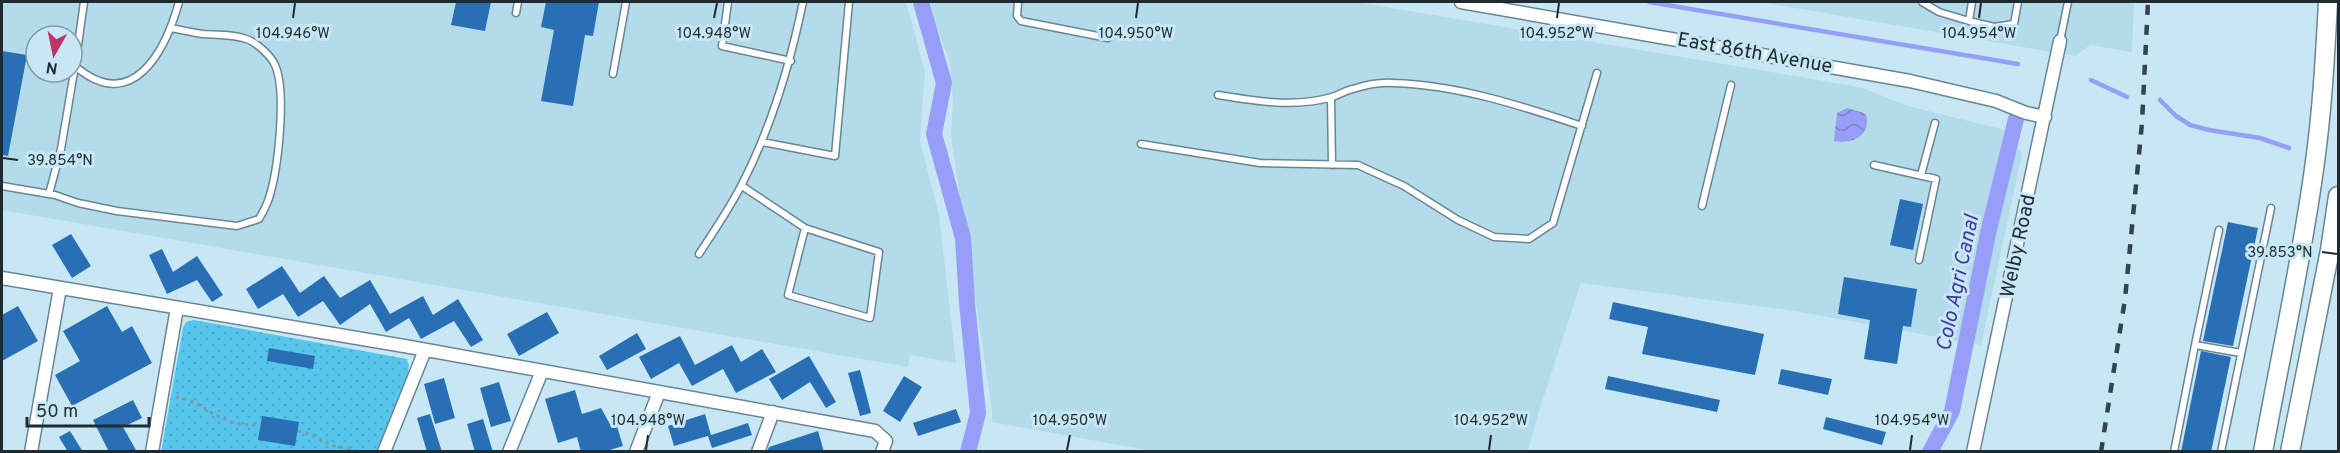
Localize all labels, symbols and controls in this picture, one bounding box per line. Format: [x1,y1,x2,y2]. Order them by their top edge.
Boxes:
north arrow [24,24,84,84]
text: 104.946°W [256,25,330,44]
text: 104.948°W [677,25,751,44]
text: 104.950°W [1099,25,1173,44]
text: 104.952°W [1520,25,1594,44]
text: 104.954°W [1942,25,2016,44]
street label: East 86th Avenue [1675,28,1834,80]
text: N [45,56,59,78]
text: 39.854°N [27,152,93,171]
street label: Welby Road [1995,192,2043,301]
water label: Colo Agri Canal [1931,211,1986,354]
text: 39.853°N [2247,244,2313,263]
scale bar [27,390,148,428]
text: 50 m [36,401,78,424]
text: 104.948°W [611,412,685,431]
text: 104.950°W [1033,412,1107,431]
text: 104.952°W [1454,412,1528,431]
text: 104.954°W [1875,412,1949,431]

